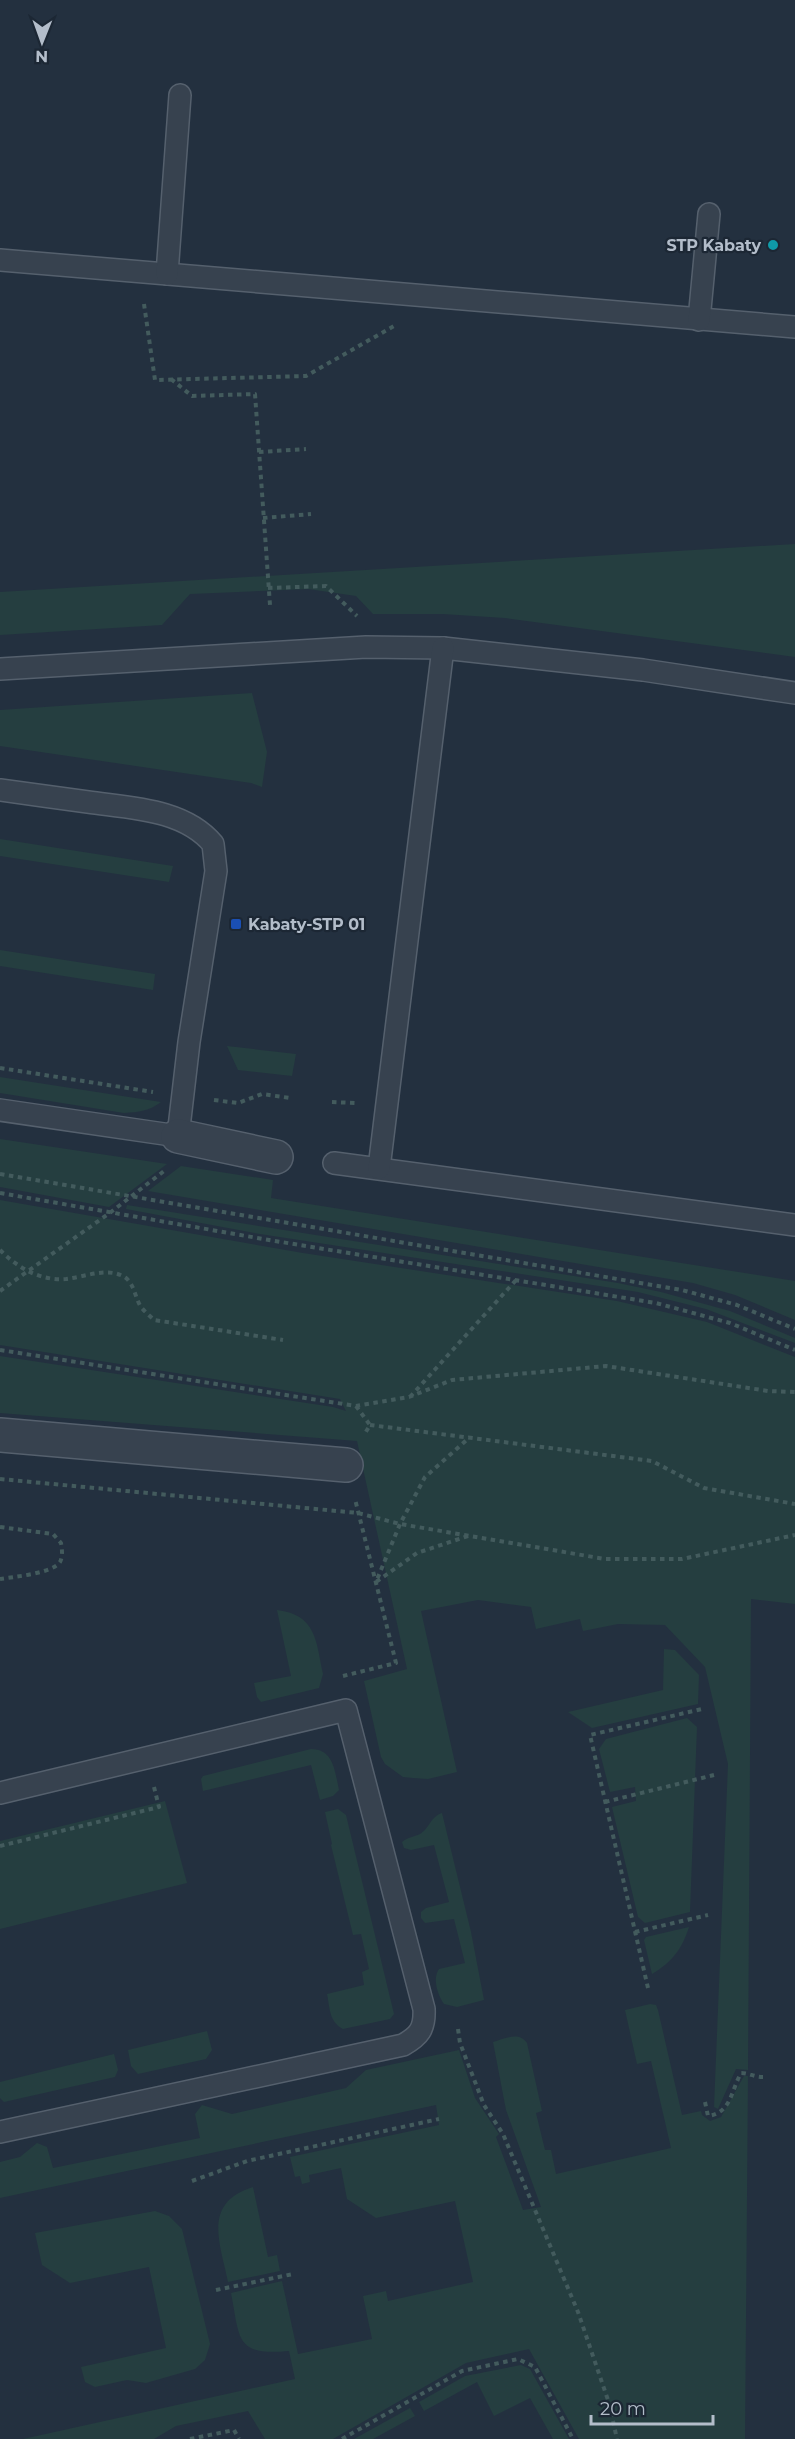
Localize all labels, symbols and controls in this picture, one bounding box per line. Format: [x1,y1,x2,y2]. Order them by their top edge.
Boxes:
north arrow [12,12,72,72]
text: N [35,47,48,66]
place label: STP Kabaty [666,236,761,255]
marker: STP Kabaty [766,238,780,252]
place label: Kabaty-STP 01 [248,915,365,934]
marker: Kabaty-STP 01 [229,917,243,931]
scale bar [591,2388,712,2426]
text: 20 m [600,2398,646,2420]

